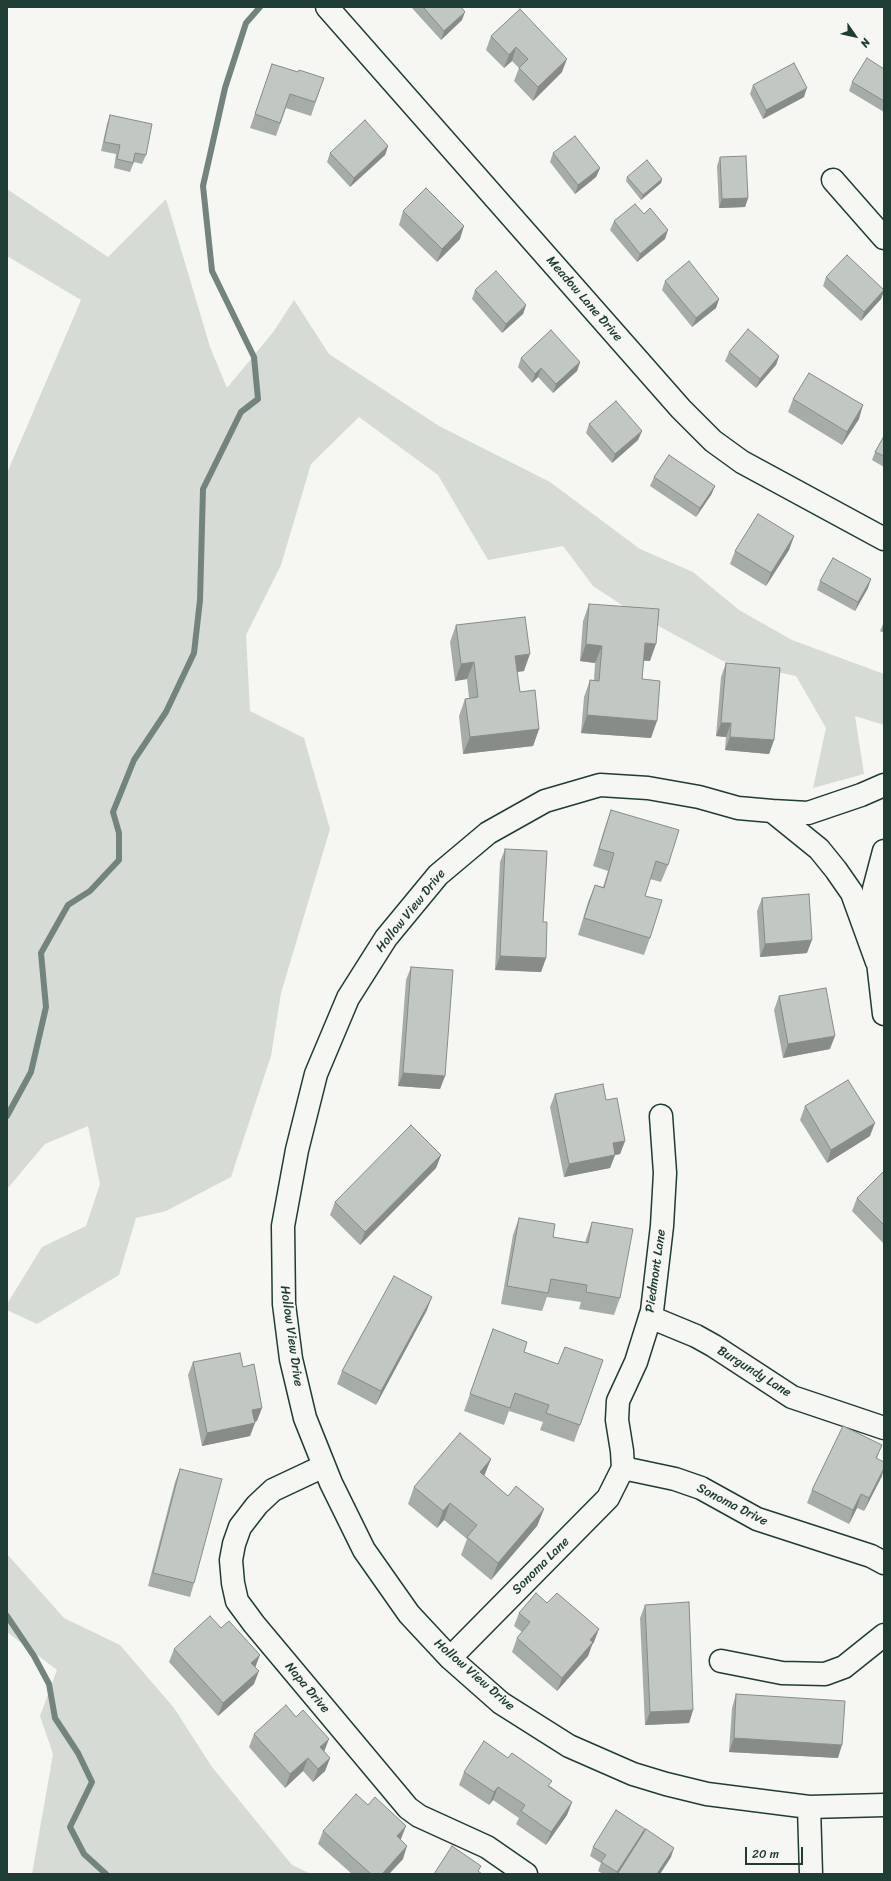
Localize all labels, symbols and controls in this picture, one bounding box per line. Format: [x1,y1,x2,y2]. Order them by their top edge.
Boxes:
north arrow [835,16,875,56]
text: N [855,35,875,51]
street label: Meadow Lane Drive [543,253,625,345]
street label: Hollow View Drive [373,866,449,956]
street label: Piedmont Lane [642,1228,670,1314]
street label: Hollow View Drive [276,1284,306,1388]
street label: Burgundy Lane [714,1343,794,1401]
street label: Sonoma Drive [694,1480,770,1530]
street label: Sonoma Lane [509,1534,573,1598]
street label: Hollow View Drive [430,1636,518,1714]
street label: Napa Drive [281,1659,333,1717]
scale bar [747,1839,805,1865]
text: 20 m [752,1843,779,1865]

